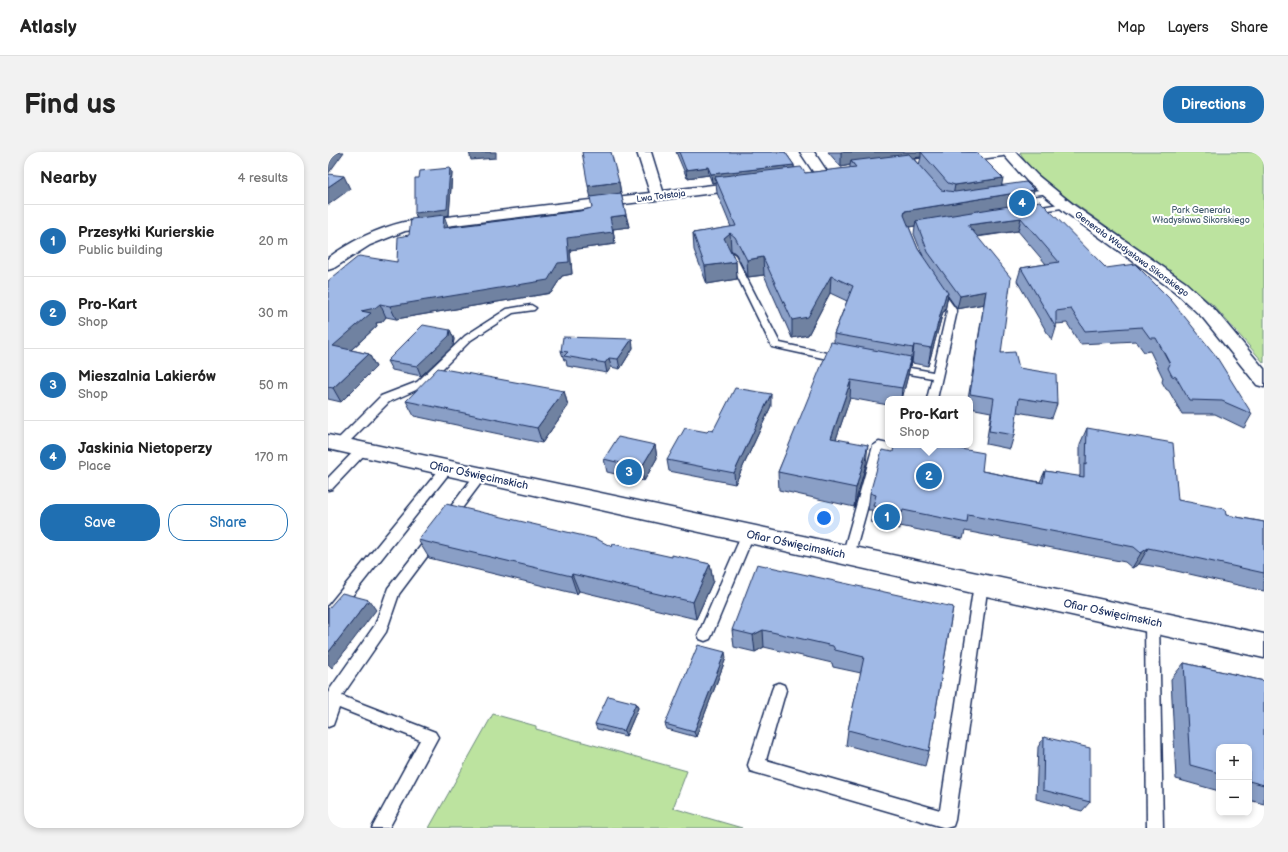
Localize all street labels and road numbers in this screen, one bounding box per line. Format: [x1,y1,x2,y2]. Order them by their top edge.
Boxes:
street label: Lwa Tołstoja [636,188,686,205]
street label: Generała Władysława Sikorskiego [1073,209,1191,299]
street label: Ofiar Oświęcimskich [428,459,530,492]
street label: Ofiar Oświęcimskich [745,528,847,561]
street label: Ofiar Oświęcimskich [1062,597,1164,630]

